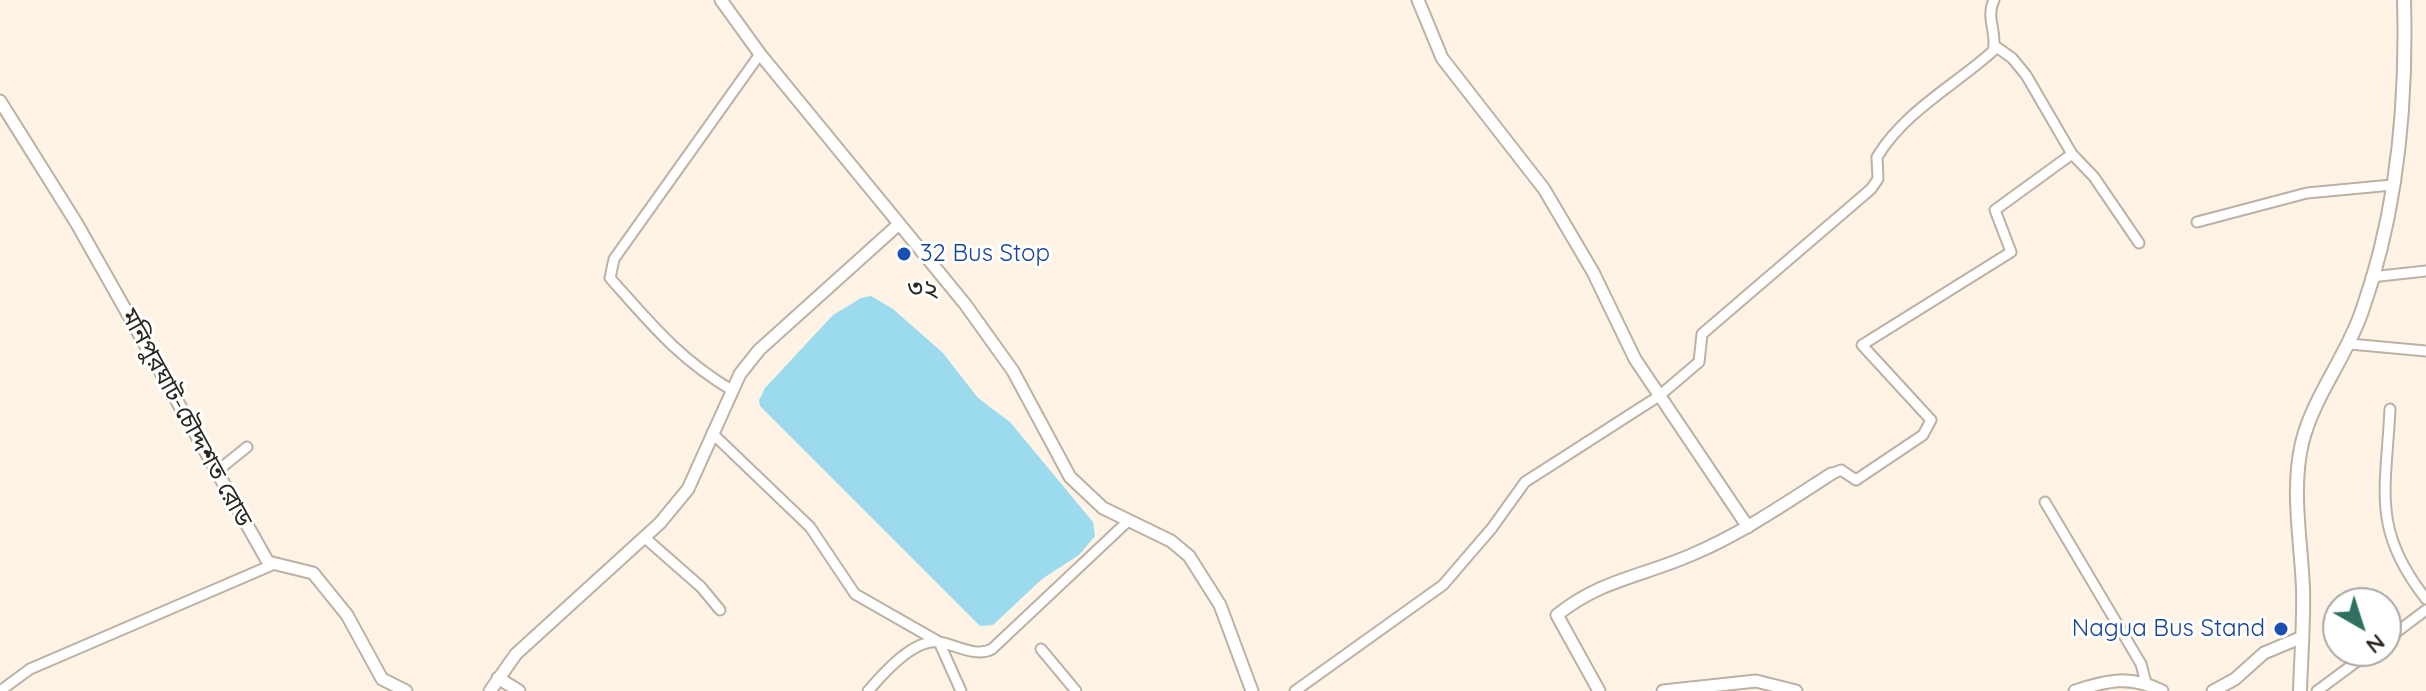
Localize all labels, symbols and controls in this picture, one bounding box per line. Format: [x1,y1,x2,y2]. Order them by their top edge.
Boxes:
place label: 32 Bus Stop [920,240,1050,268]
marker: 32 Bus Stop [895,245,913,263]
district label: ৩২ [908,273,938,305]
street label: মনিপুরঘাট-চৌদ্দশত রোড [114,304,258,532]
north arrow [2322,587,2402,667]
place label: Nagua Bus Stand [2072,615,2265,643]
marker: Nagua Bus Stand [2272,620,2290,638]
text: N [2361,628,2391,660]

